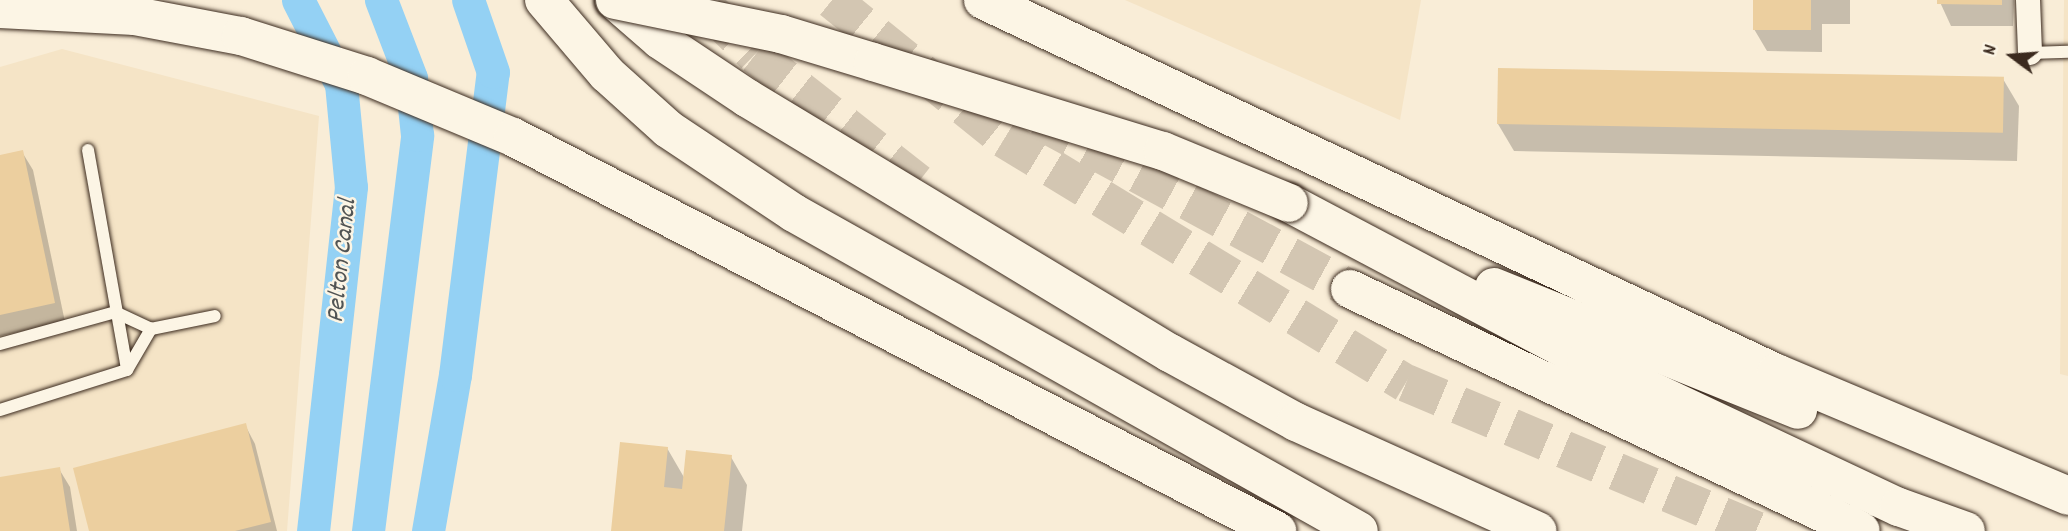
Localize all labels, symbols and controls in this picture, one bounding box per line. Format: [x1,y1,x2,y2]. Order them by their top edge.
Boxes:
north arrow [1977,21,2047,91]
text: N [1977,42,2006,58]
water label: Pelton Canal [321,198,365,324]

